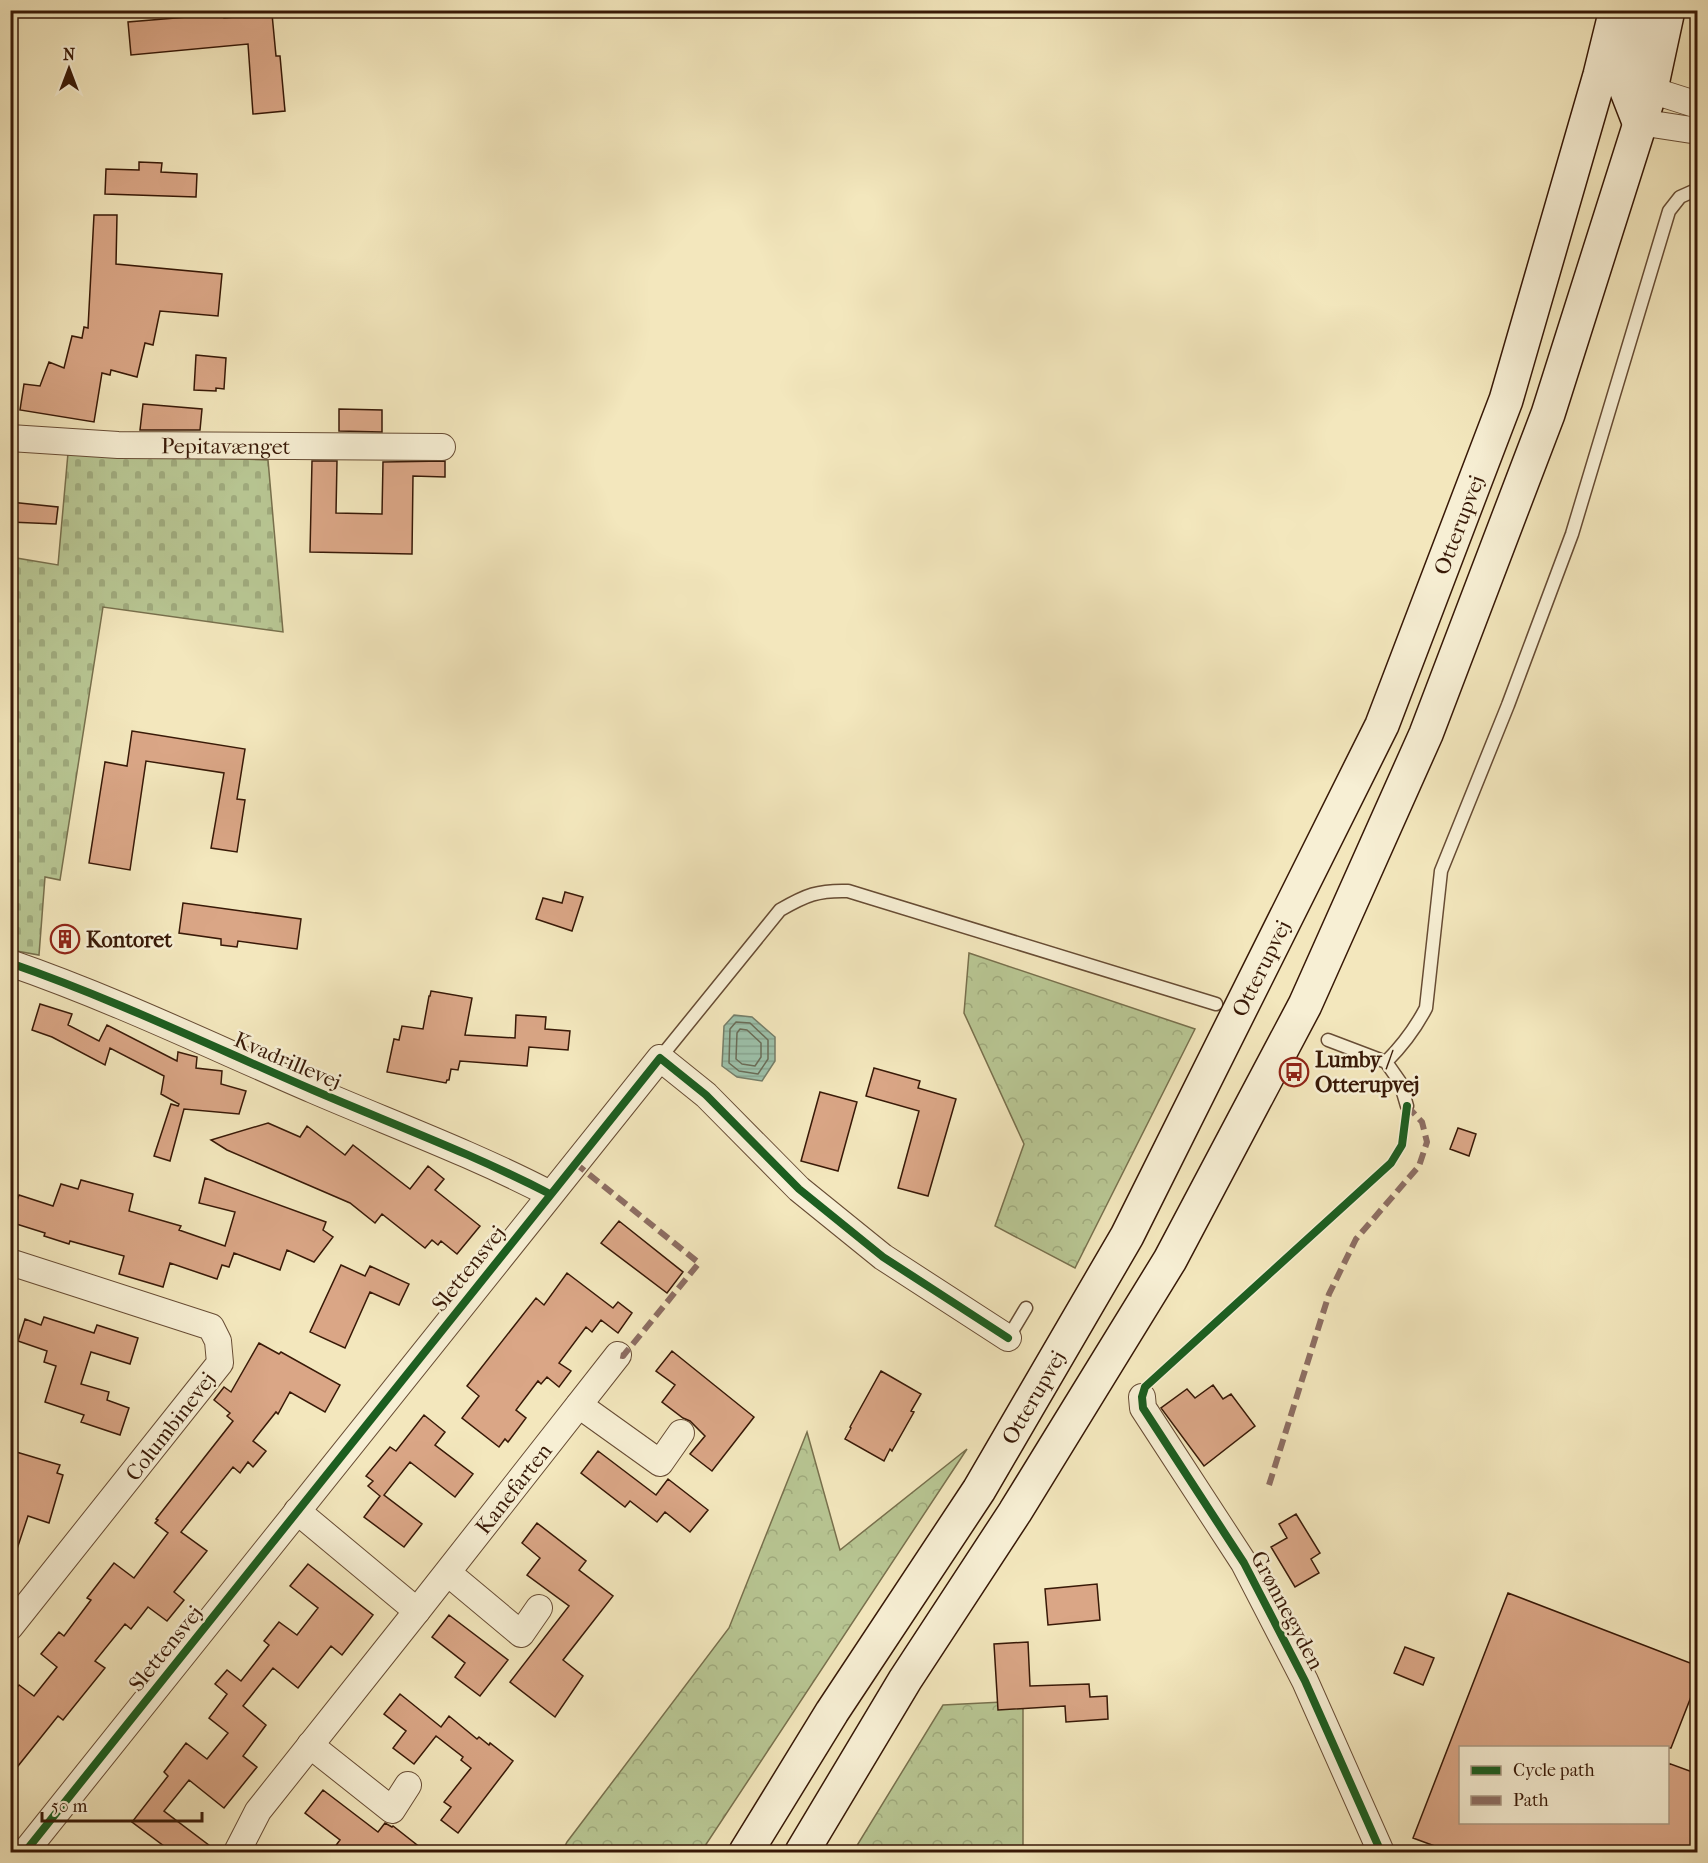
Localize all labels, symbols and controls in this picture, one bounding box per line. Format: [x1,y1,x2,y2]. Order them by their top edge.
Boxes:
north arrow [39,39,99,99]
text: N [63,45,76,64]
street label: Pepitavænget [161,433,291,460]
street label: Otterupvej [1429,472,1490,579]
street label: Otterupvej [1227,916,1297,1021]
building icon: Kontoret [49,923,81,955]
place label: Kontoret [86,927,173,953]
street label: Kvadrillevej [230,1027,345,1095]
place label: Lumby / Otterupvej [1315,1047,1419,1098]
bus stop icon: Lumby / Otterupvej [1278,1056,1310,1088]
street label: Slettensvej [426,1221,511,1317]
street label: Otterupvej [996,1346,1071,1449]
street label: Columbinevej [120,1367,221,1486]
street label: Kanefarten [470,1438,558,1540]
street label: Grønnegyden [1245,1547,1329,1674]
street label: Slettensvej [123,1601,208,1697]
legend [1459,1746,1669,1824]
text: Cycle path [1513,1760,1594,1781]
scale bar [42,1785,202,1823]
text: Path [1513,1790,1549,1811]
text: 50 m [51,1796,88,1817]

